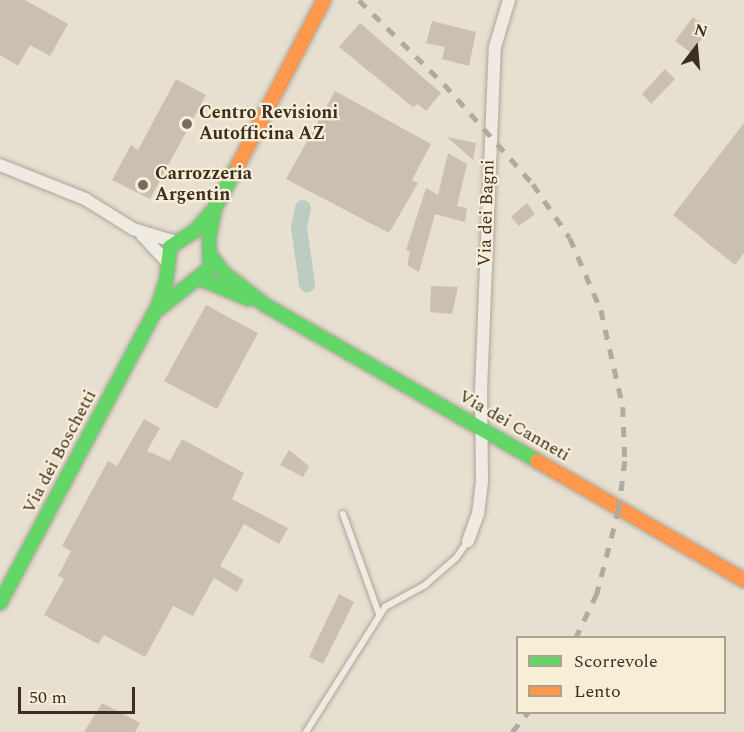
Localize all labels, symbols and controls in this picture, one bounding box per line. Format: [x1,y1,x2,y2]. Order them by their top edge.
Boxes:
text: N [691,17,711,44]
north arrow [666,18,726,78]
place label: Centro Revisioni Autofficina AZ [199,103,338,146]
marker: Centro Revisioni Autofficina AZ [180,117,194,131]
street label: Via dei Bagni [474,159,500,267]
place label: Carrozzeria Argentin [155,164,252,207]
marker: Carrozzeria Argentin [136,178,150,192]
street label: Via dei Canneti [455,385,573,467]
street label: Via dei Boschetti [18,387,102,517]
legend [516,636,726,714]
text: Scorrevole [574,648,658,675]
scale bar [21,675,138,713]
text: Lento [574,678,621,705]
text: 50 m [29,684,67,711]

